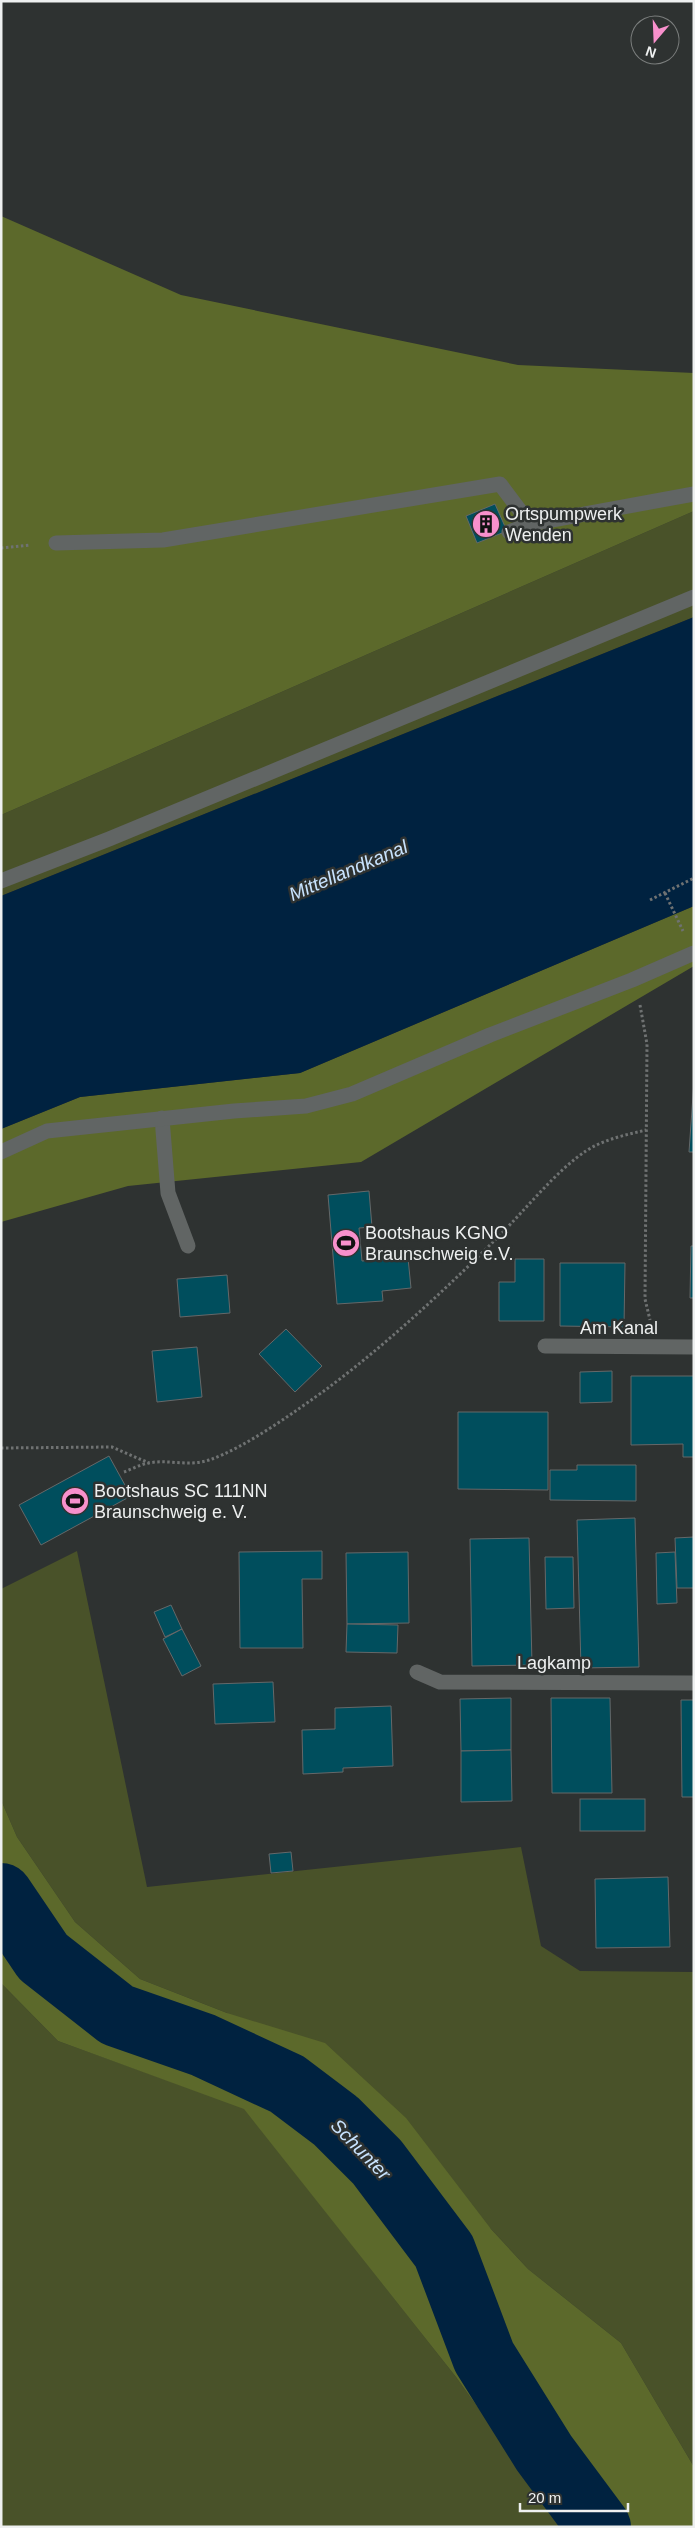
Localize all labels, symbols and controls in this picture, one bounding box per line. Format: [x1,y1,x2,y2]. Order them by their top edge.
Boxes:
north arrow [630,15,680,65]
text: N [643,43,658,62]
place label: Ortspumpwerk Wenden [505,504,623,545]
building icon: Ortspumpwerk Wenden [471,509,501,539]
water label: Mittellandkanal [286,836,411,905]
place label: Bootshaus KGNO Braunschweig e.V. [365,1223,513,1264]
sports icon: Bootshaus KGNO Braunschweig e.V. [331,1228,361,1258]
street label: Am Kanal [580,1318,658,1338]
place label: Bootshaus SC 111NN Braunschweig e. V. [94,1481,267,1522]
sports icon: Bootshaus SC 111NN Braunschweig e. V. [60,1486,90,1516]
street label: Lagkamp [517,1653,591,1673]
water label: Schunter [327,2115,395,2184]
scale bar [520,2480,628,2512]
text: 20 m [528,2489,561,2506]

